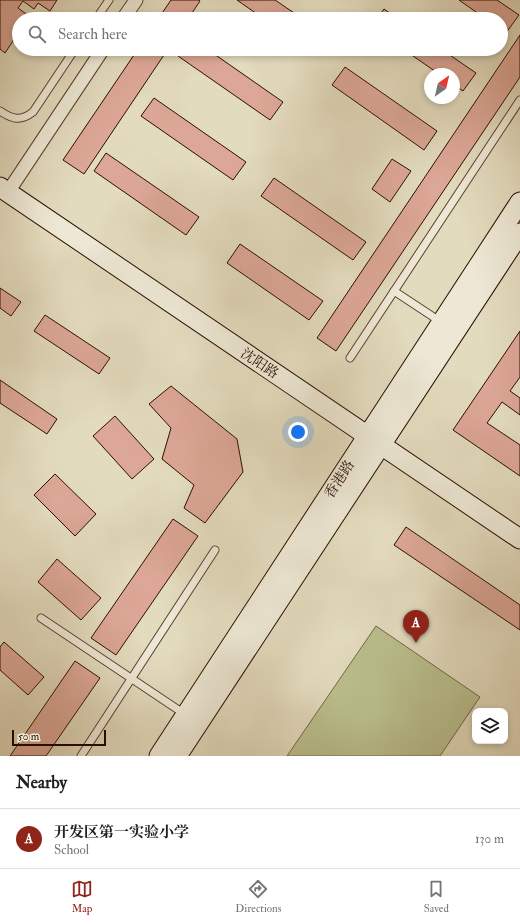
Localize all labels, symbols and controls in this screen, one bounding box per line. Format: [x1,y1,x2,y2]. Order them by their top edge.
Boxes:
search box [12,12,508,56]
icon: search [26,23,48,45]
text: Search here [58,25,127,44]
north arrow [424,68,460,104]
street label: 沈阳路 [238,345,282,382]
your location [288,422,308,442]
street label: 香港路 [321,457,358,502]
pin: A [403,610,429,643]
map controls [472,708,508,744]
button: layers [472,708,508,744]
scale bar [12,728,106,747]
text: 50 m [18,730,39,743]
text: Nearby [16,772,67,793]
text: 开发区第一实验小学 [54,823,189,842]
text: A [25,831,33,847]
text: 130 m [475,831,504,847]
text: School [54,842,89,858]
tab: Map [71,878,93,915]
tab: Directions [235,878,282,915]
tab: Saved [424,878,449,915]

